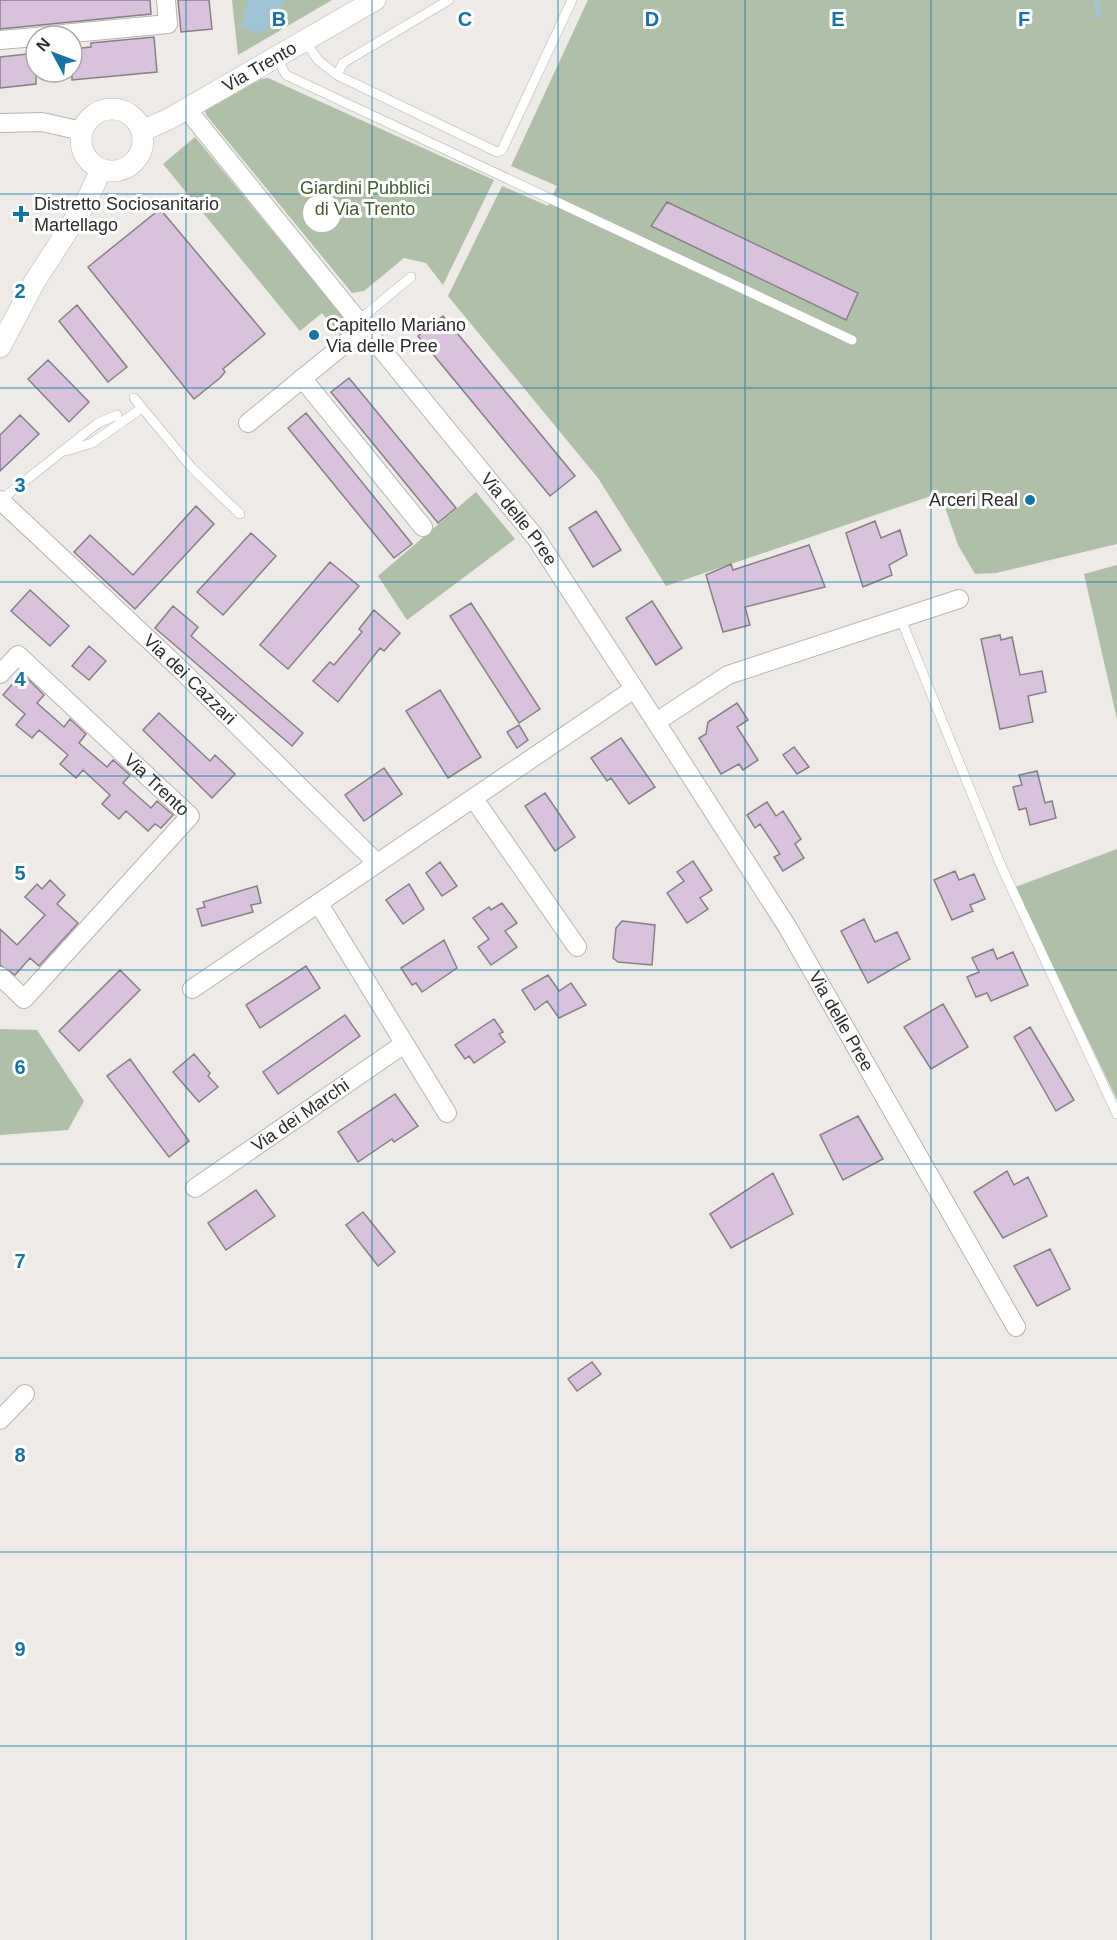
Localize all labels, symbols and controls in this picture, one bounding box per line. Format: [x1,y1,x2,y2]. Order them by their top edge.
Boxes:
text: B [272,8,286,30]
text: C [458,8,472,30]
text: D [645,8,659,30]
text: E [831,8,845,30]
text: F [1018,8,1030,30]
north arrow [24,24,84,84]
text: N [33,35,53,54]
street label: Via Trento [219,38,300,96]
park label: Giardini Pubblici di Via Trento [300,178,430,219]
place label: Distretto Sociosanitario Martellago [34,194,219,235]
marker: Distretto Sociosanitario Martellago [12,205,30,223]
text: 2 [14,280,26,302]
place label: Capitello Mariano Via delle Pree [326,315,466,356]
marker: Capitello Mariano Via delle Pree [307,328,321,342]
street label: Via delle Pree [477,469,561,569]
text: 3 [14,474,26,496]
place label: Arceri Real [929,490,1018,510]
marker: Arceri Real [1023,493,1037,507]
street label: Via dei Cazzari [139,630,240,728]
text: 4 [14,668,26,690]
street label: Via Trento [120,749,193,820]
text: 5 [14,862,26,884]
street label: Via delle Pree [805,968,878,1075]
text: 6 [14,1056,26,1078]
street label: Via dei Marchi [248,1075,353,1156]
text: 7 [14,1250,26,1272]
text: 8 [14,1444,26,1466]
text: 9 [14,1638,26,1660]

